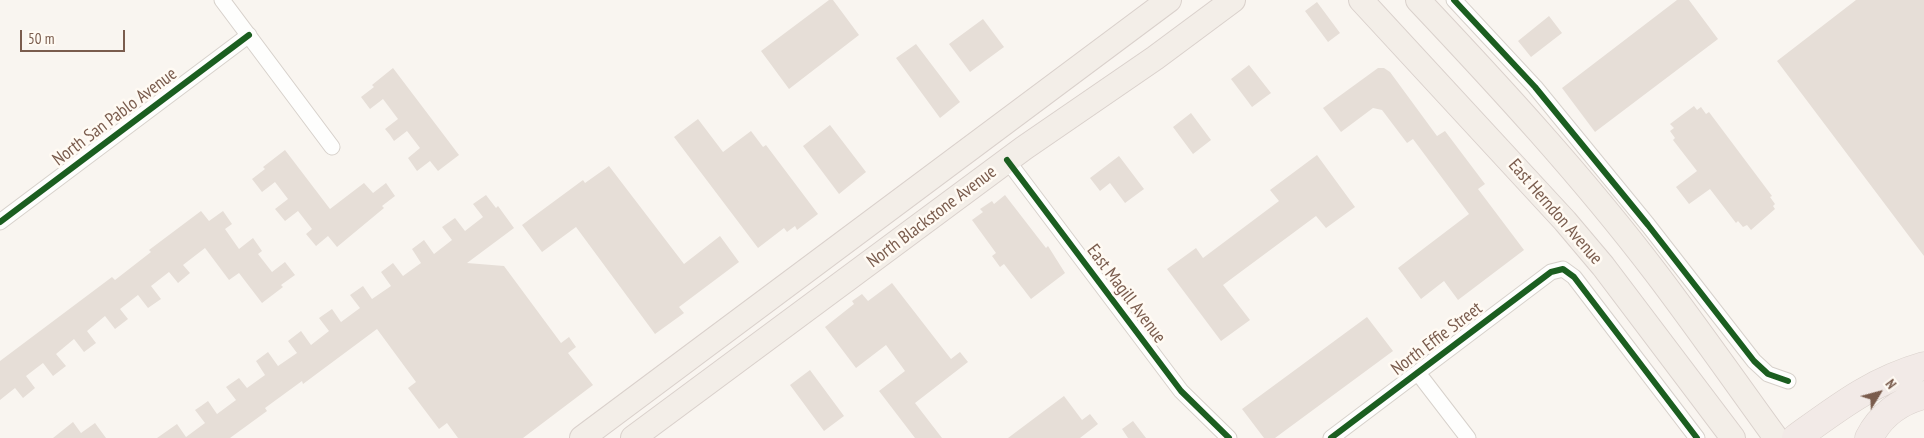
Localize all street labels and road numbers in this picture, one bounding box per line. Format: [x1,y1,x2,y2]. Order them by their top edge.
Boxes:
street label: North San Pablo Avenue [49,63,181,171]
street label: East Herndon Avenue [1503,155,1607,269]
street label: North Blackstone Avenue [863,161,1001,273]
street label: East Magill Avenue [1082,240,1170,348]
street label: North Effie Street [1387,298,1487,380]

